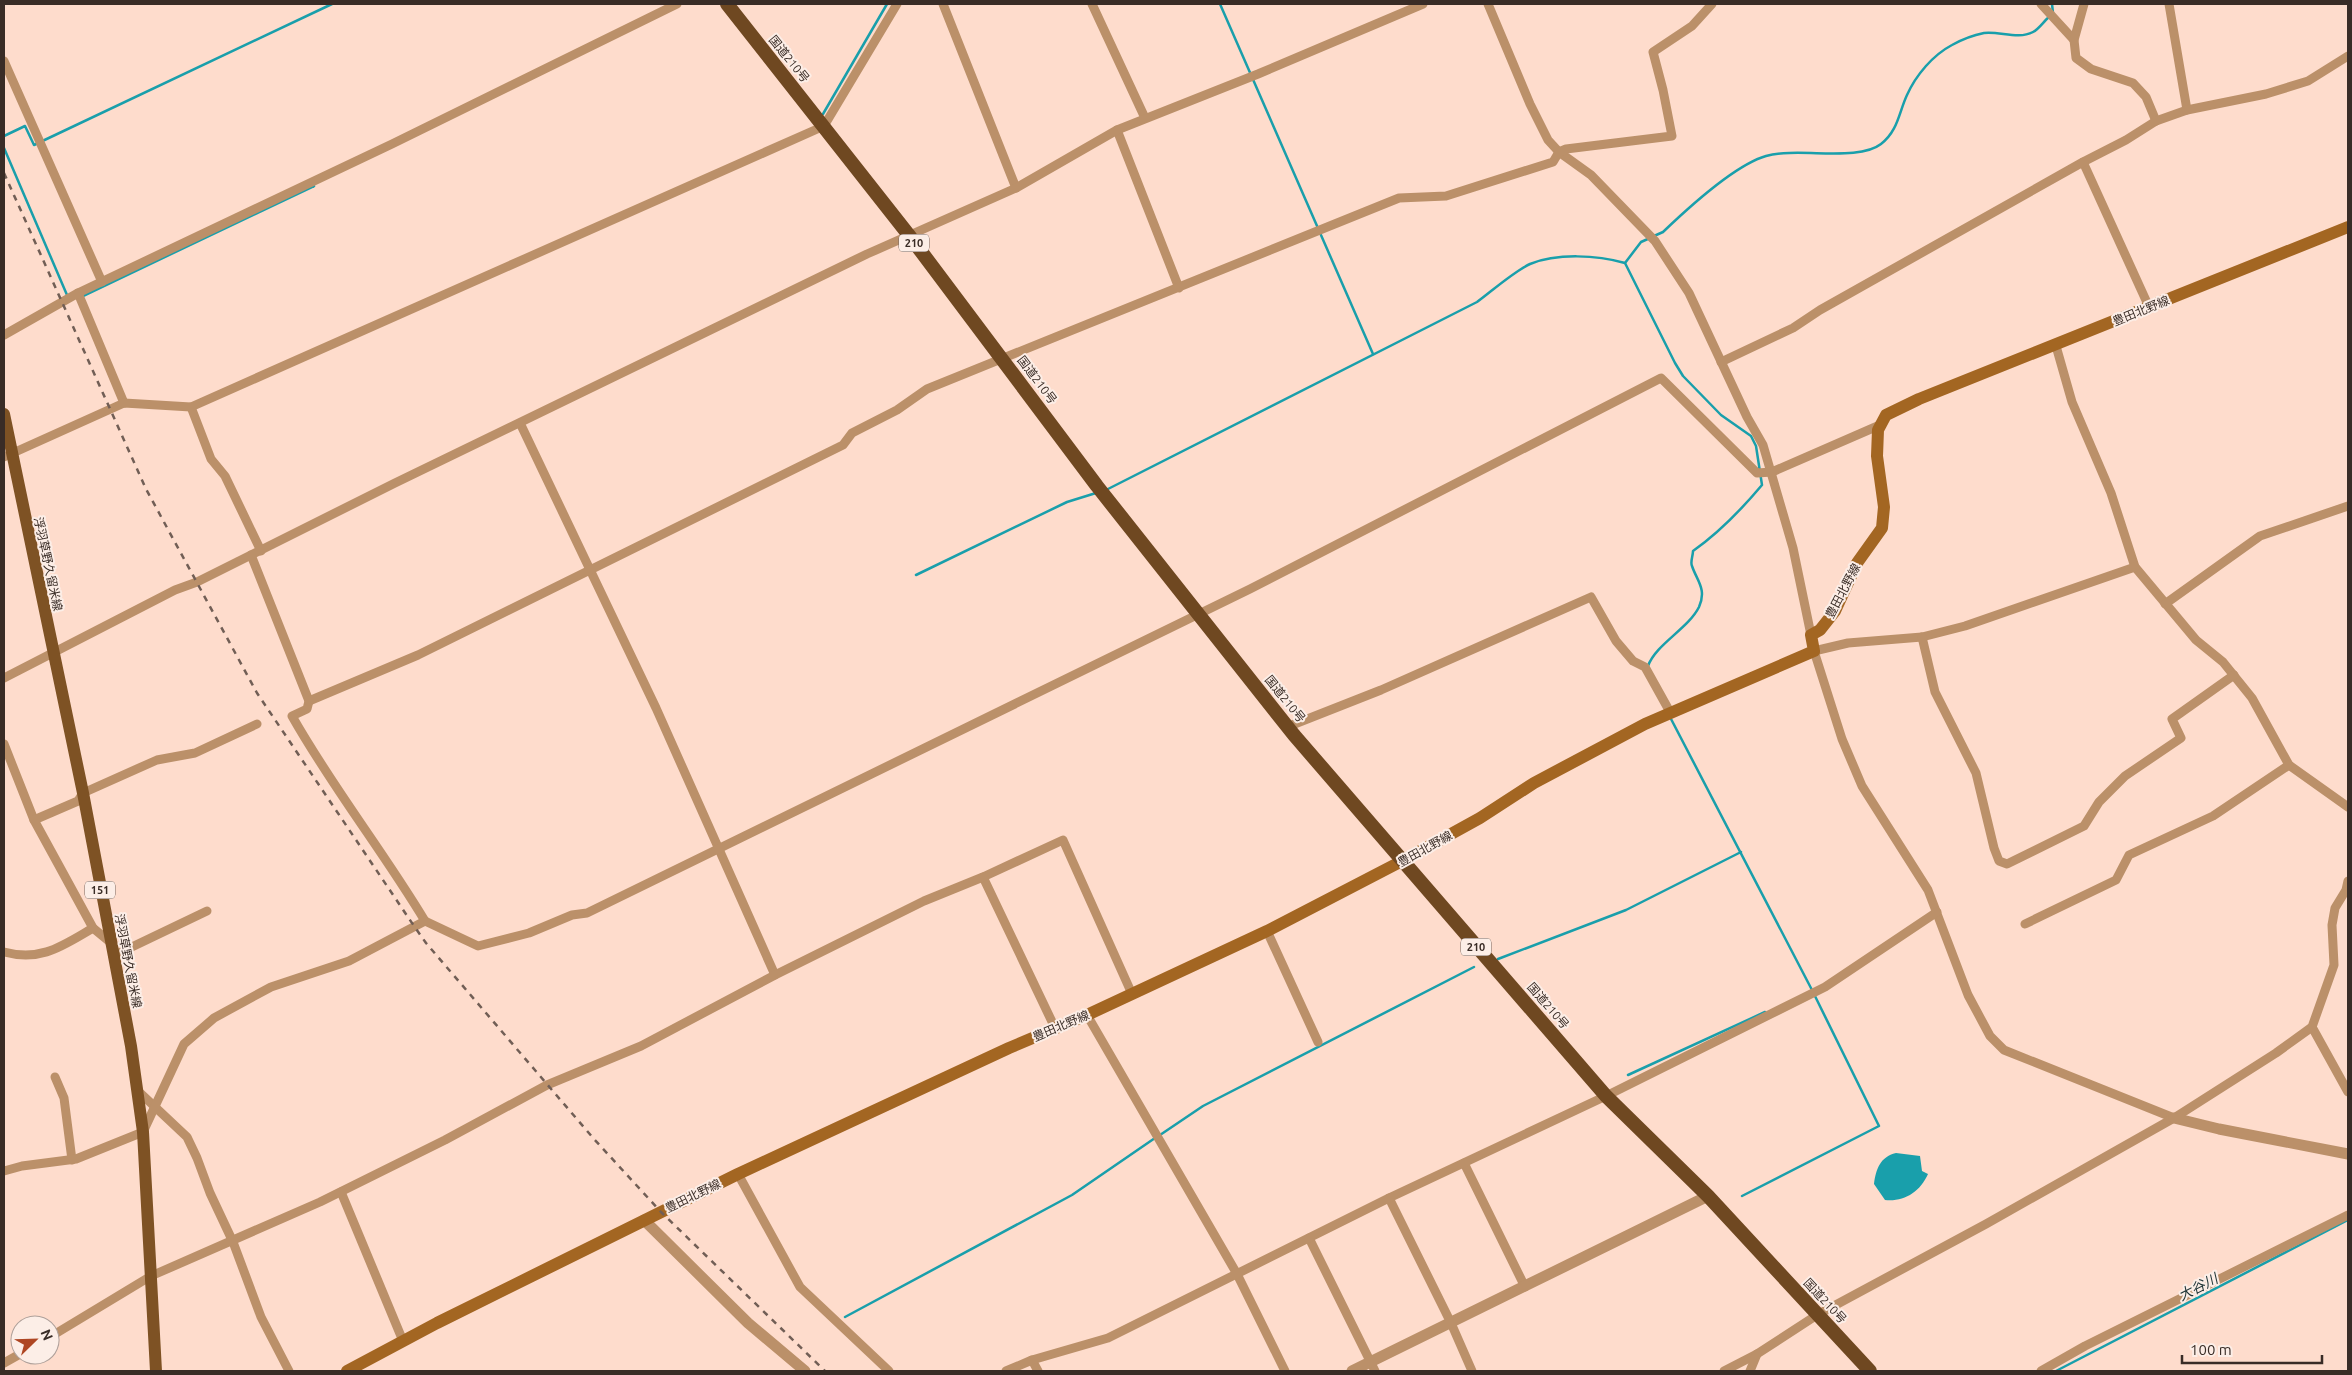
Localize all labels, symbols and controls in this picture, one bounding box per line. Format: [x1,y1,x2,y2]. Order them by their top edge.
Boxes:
street label: 国道210号 [767,33,812,85]
road number: 210 [899,234,929,252]
street label: 豊田北野線 [2111,293,2171,328]
street label: 国道210号 [1015,353,1060,406]
street label: 浮羽草野久留米線 [32,516,65,612]
street label: 豊田北野線 [1823,561,1862,620]
street label: 国道210号 [1263,673,1308,725]
street label: 豊田北野線 [1395,828,1454,869]
road number: 151 [85,882,115,898]
street label: 浮羽草野久留米線 [113,913,144,1009]
road number: 210 [1461,939,1491,956]
street label: 国道210号 [1525,980,1572,1031]
street label: 豊田北野線 [1031,1008,1091,1043]
street label: 豊田北野線 [663,1177,723,1215]
water label: 大谷川 [2176,1269,2222,1304]
street label: 国道210号 [1801,1276,1849,1326]
north arrow [10,1315,60,1365]
text: N [38,1327,56,1343]
scale bar [2182,1332,2322,1364]
text: 100 m [2190,1341,2232,1358]

